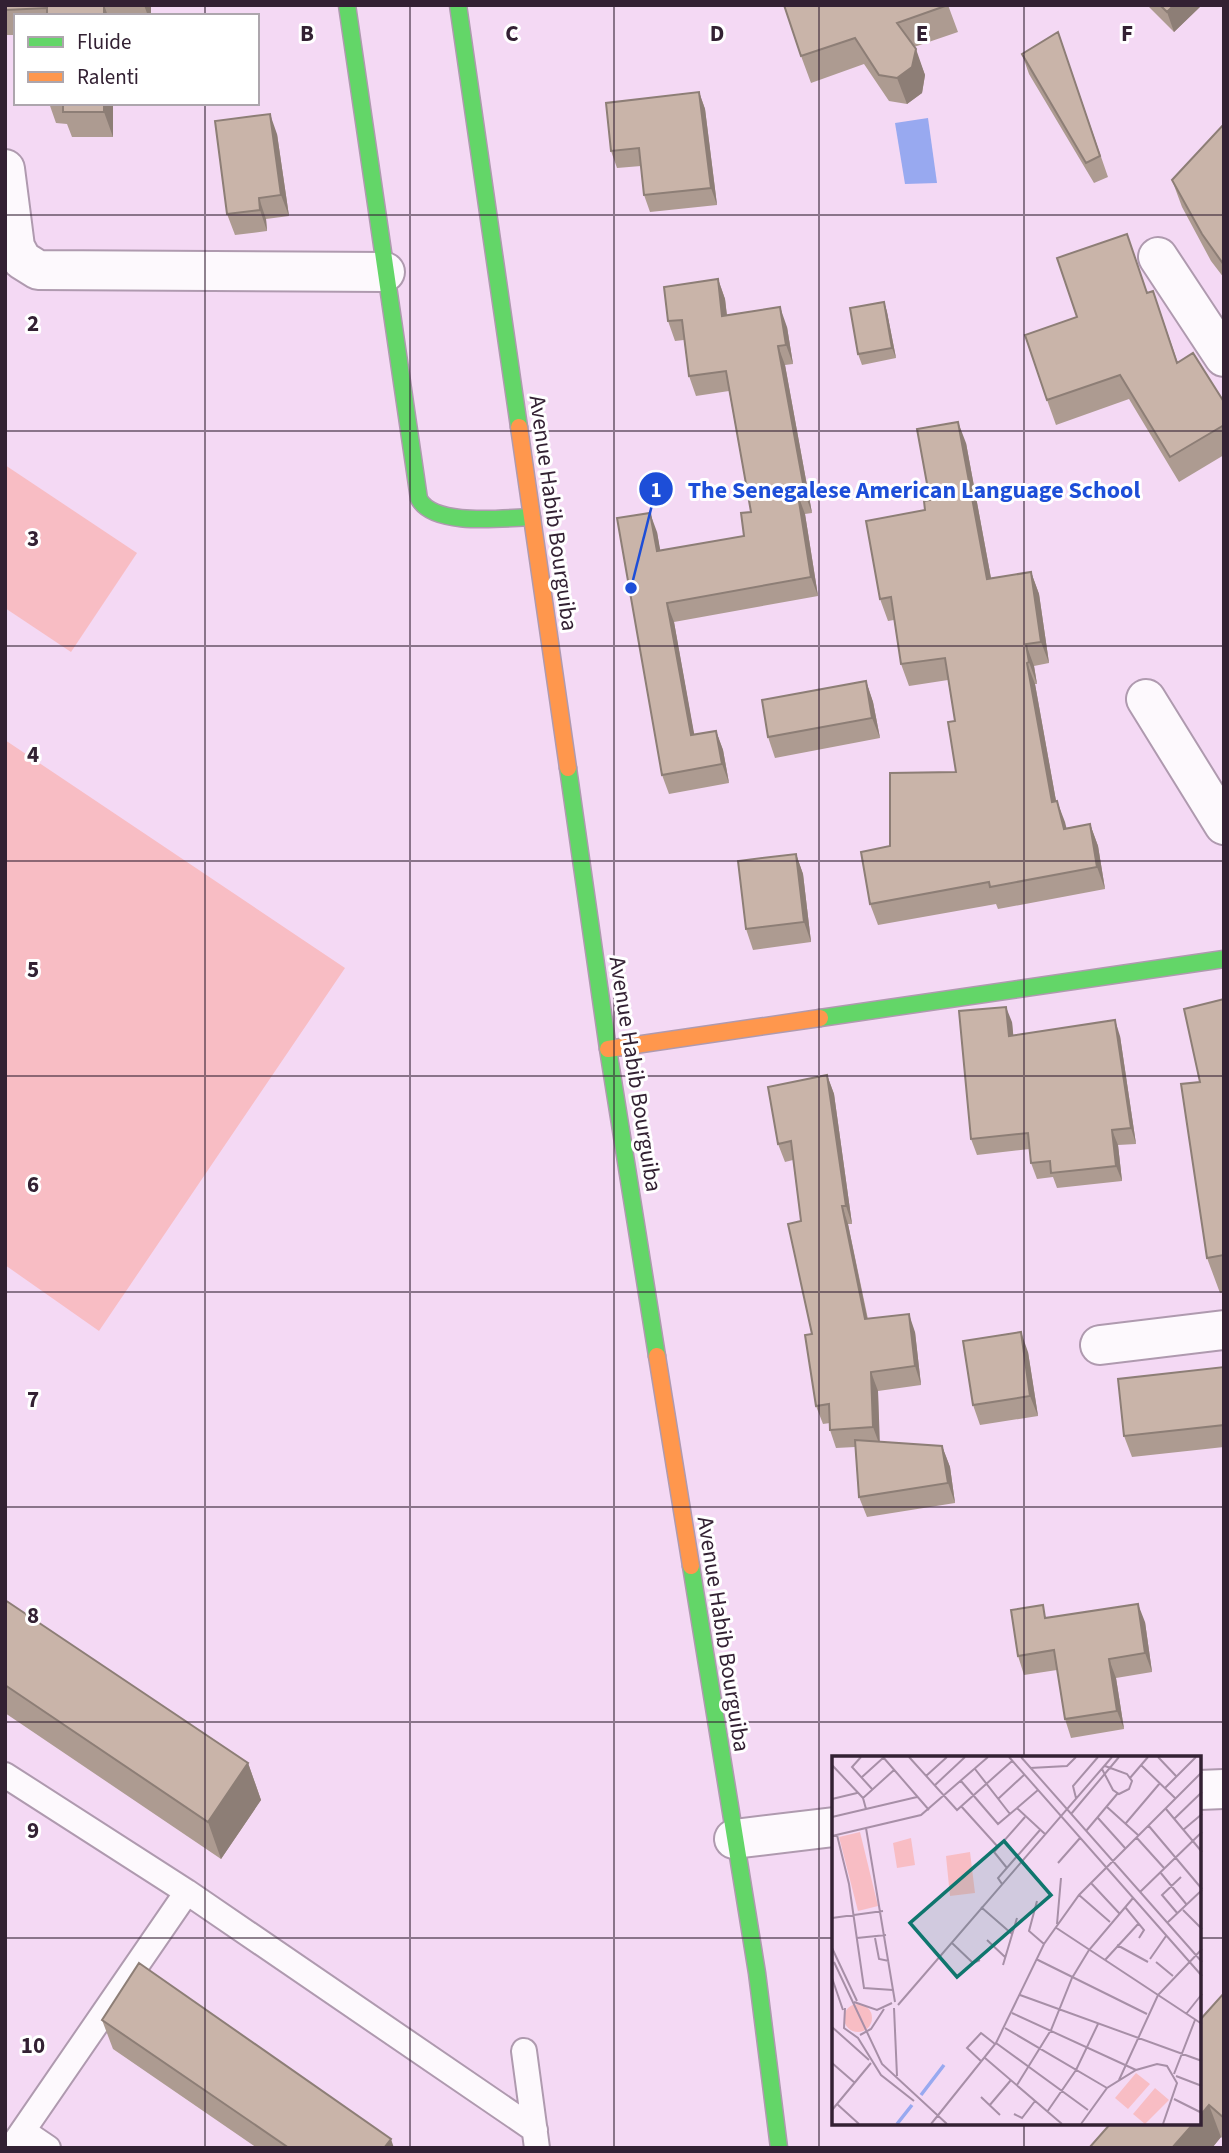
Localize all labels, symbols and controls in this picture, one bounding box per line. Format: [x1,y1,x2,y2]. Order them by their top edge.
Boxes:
legend [14,14,259,105]
text: B [300,17,314,50]
text: C [505,17,519,50]
text: D [710,17,724,50]
text: E [916,17,928,50]
text: F [1121,17,1133,50]
text: Fluide [77,27,131,57]
text: Ralenti [77,62,139,92]
text: 2 [27,307,39,340]
street label: Avenue Habib Bourguiba [521,393,586,633]
callout: The Senegalese American Language School [639,467,1154,512]
text: The Senegalese American Language School [688,473,1140,508]
text: 1 [650,475,662,505]
text: 3 [27,522,39,555]
text: 4 [27,738,39,771]
text: 5 [27,953,39,986]
street label: Avenue Habib Bourguiba [601,954,670,1194]
text: 6 [27,1168,39,1201]
text: 7 [27,1383,39,1416]
street label: Avenue Habib Bourguiba [689,1514,758,1754]
text: 8 [27,1599,39,1632]
inset map [832,1756,1201,2125]
text: 9 [27,1814,39,1847]
text: 10 [21,2029,45,2062]

